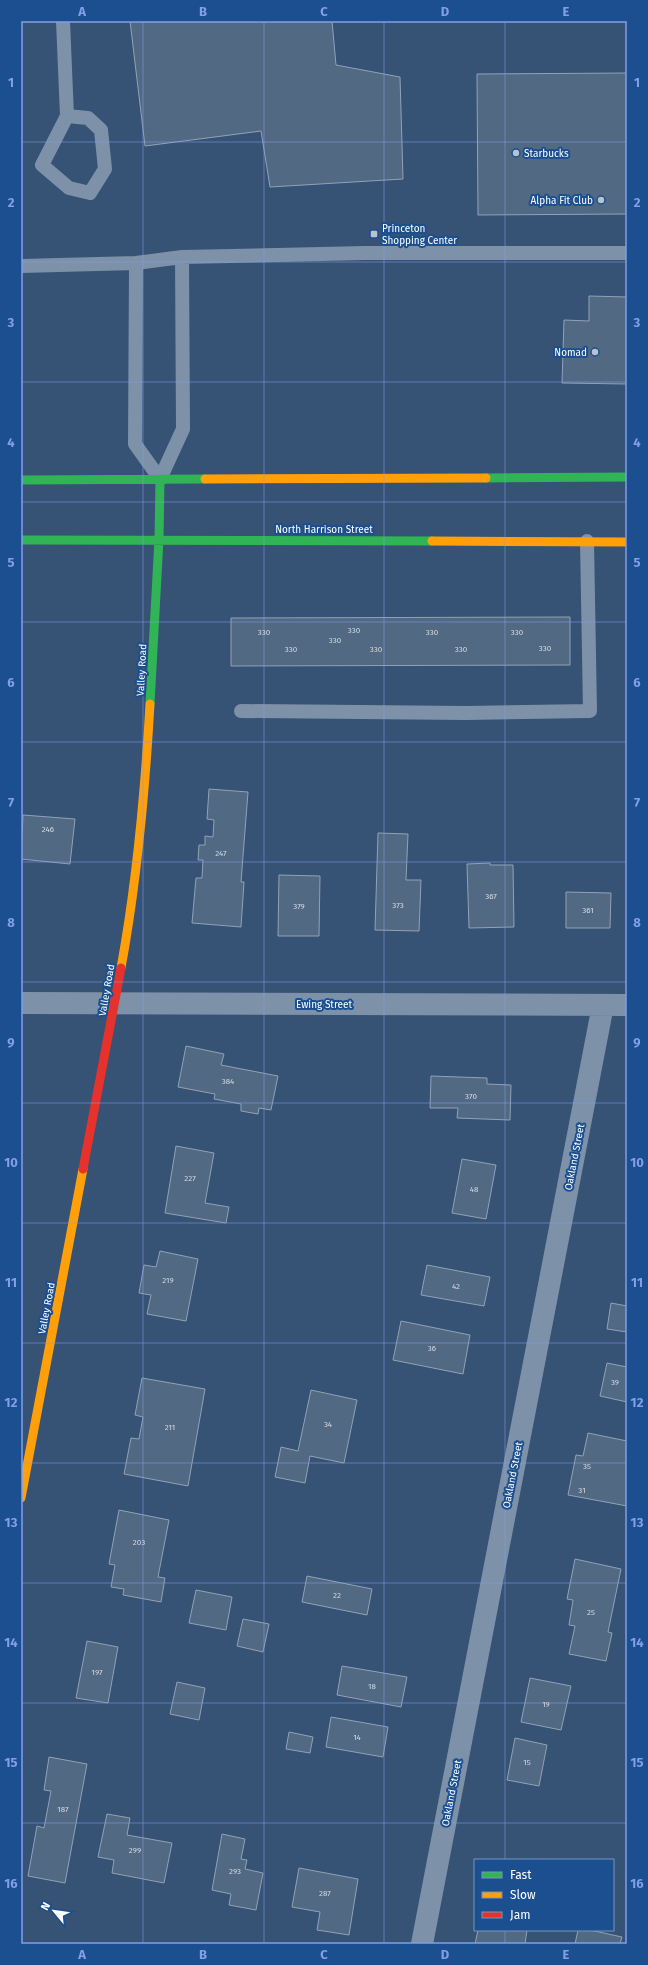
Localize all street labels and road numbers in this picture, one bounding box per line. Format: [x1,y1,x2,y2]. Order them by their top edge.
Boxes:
street label: North Harrison Street [275,524,373,536]
street label: Valley Road [135,644,149,697]
street label: Valley Road [97,963,117,1017]
street label: Ewing Street [296,999,352,1011]
street label: Oakland Street [563,1123,587,1191]
street label: Valley Road [36,1281,58,1335]
street label: Oakland Street [501,1441,525,1509]
street label: Oakland Street [440,1759,464,1827]

